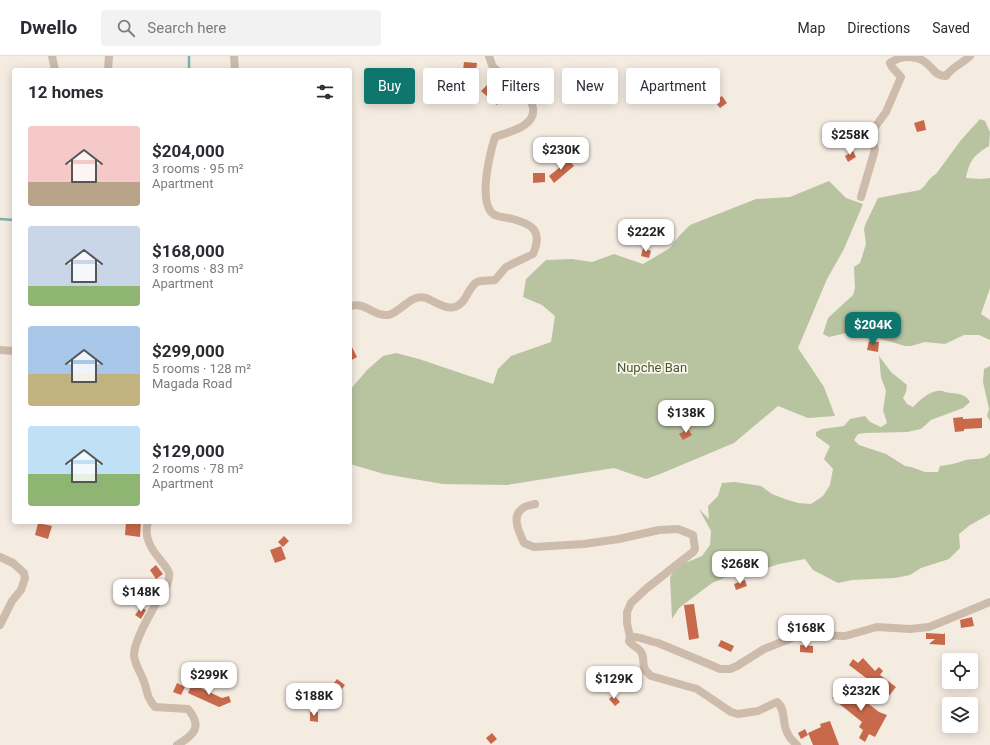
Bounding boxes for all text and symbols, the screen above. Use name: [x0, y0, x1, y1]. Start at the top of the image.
search box: [101, 10, 381, 46]
text: Dwello: [20, 16, 77, 39]
icon: search: [115, 17, 137, 39]
text: Search here: [147, 19, 226, 37]
text: Map: [798, 20, 825, 36]
text: Directions: [847, 20, 910, 36]
text: Saved: [932, 20, 970, 36]
chip: Buy: [364, 68, 415, 104]
chip: Rent: [423, 68, 479, 104]
chip: Filters: [487, 68, 554, 104]
chip: New: [562, 68, 618, 104]
chip: Apartment: [626, 68, 720, 104]
icon: filters: [314, 81, 336, 103]
text: 12 homes: [28, 82, 104, 102]
pin: $258K: [822, 122, 878, 156]
text: $258K: [831, 127, 869, 142]
pin: $230K: [533, 137, 589, 171]
text: $204,000: [152, 141, 224, 161]
icon: home: [60, 142, 108, 190]
text: $230K: [542, 142, 580, 157]
text: 3 rooms · 95 m²: [152, 161, 244, 176]
text: Apartment: [152, 176, 214, 191]
pin: $222K: [618, 219, 674, 253]
text: $222K: [627, 224, 665, 239]
text: $168,000: [152, 241, 224, 261]
icon: home: [60, 242, 108, 290]
text: 3 rooms · 83 m²: [152, 261, 244, 276]
text: Apartment: [152, 276, 214, 291]
pin: $204K: [845, 312, 901, 346]
text: $204K: [854, 317, 892, 332]
text: $299,000: [152, 341, 224, 361]
icon: home: [60, 342, 108, 390]
park label: Nupche Ban: [617, 360, 687, 375]
text: 5 rooms · 128 m²: [152, 361, 251, 376]
text: Magada Road: [152, 376, 232, 391]
pin: $138K: [658, 400, 714, 434]
text: $138K: [667, 405, 705, 420]
text: $129,000: [152, 441, 224, 461]
icon: home: [60, 442, 108, 490]
text: 2 rooms · 78 m²: [152, 461, 244, 476]
text: Apartment: [152, 476, 214, 491]
pin: $268K: [712, 551, 768, 585]
text: $268K: [721, 556, 759, 571]
pin: $148K: [113, 579, 169, 613]
text: $148K: [122, 584, 160, 599]
pin: $168K: [778, 615, 834, 649]
text: $168K: [787, 620, 825, 635]
map controls: [942, 653, 978, 733]
button: locate: [942, 653, 978, 689]
pin: $299K: [181, 662, 237, 696]
pin: $129K: [586, 666, 642, 700]
text: $299K: [190, 667, 228, 682]
text: $129K: [595, 671, 633, 686]
pin: $232K: [833, 678, 889, 712]
pin: $188K: [286, 683, 342, 717]
text: $232K: [842, 683, 880, 698]
text: $188K: [295, 688, 333, 703]
button: layers: [942, 697, 978, 733]

